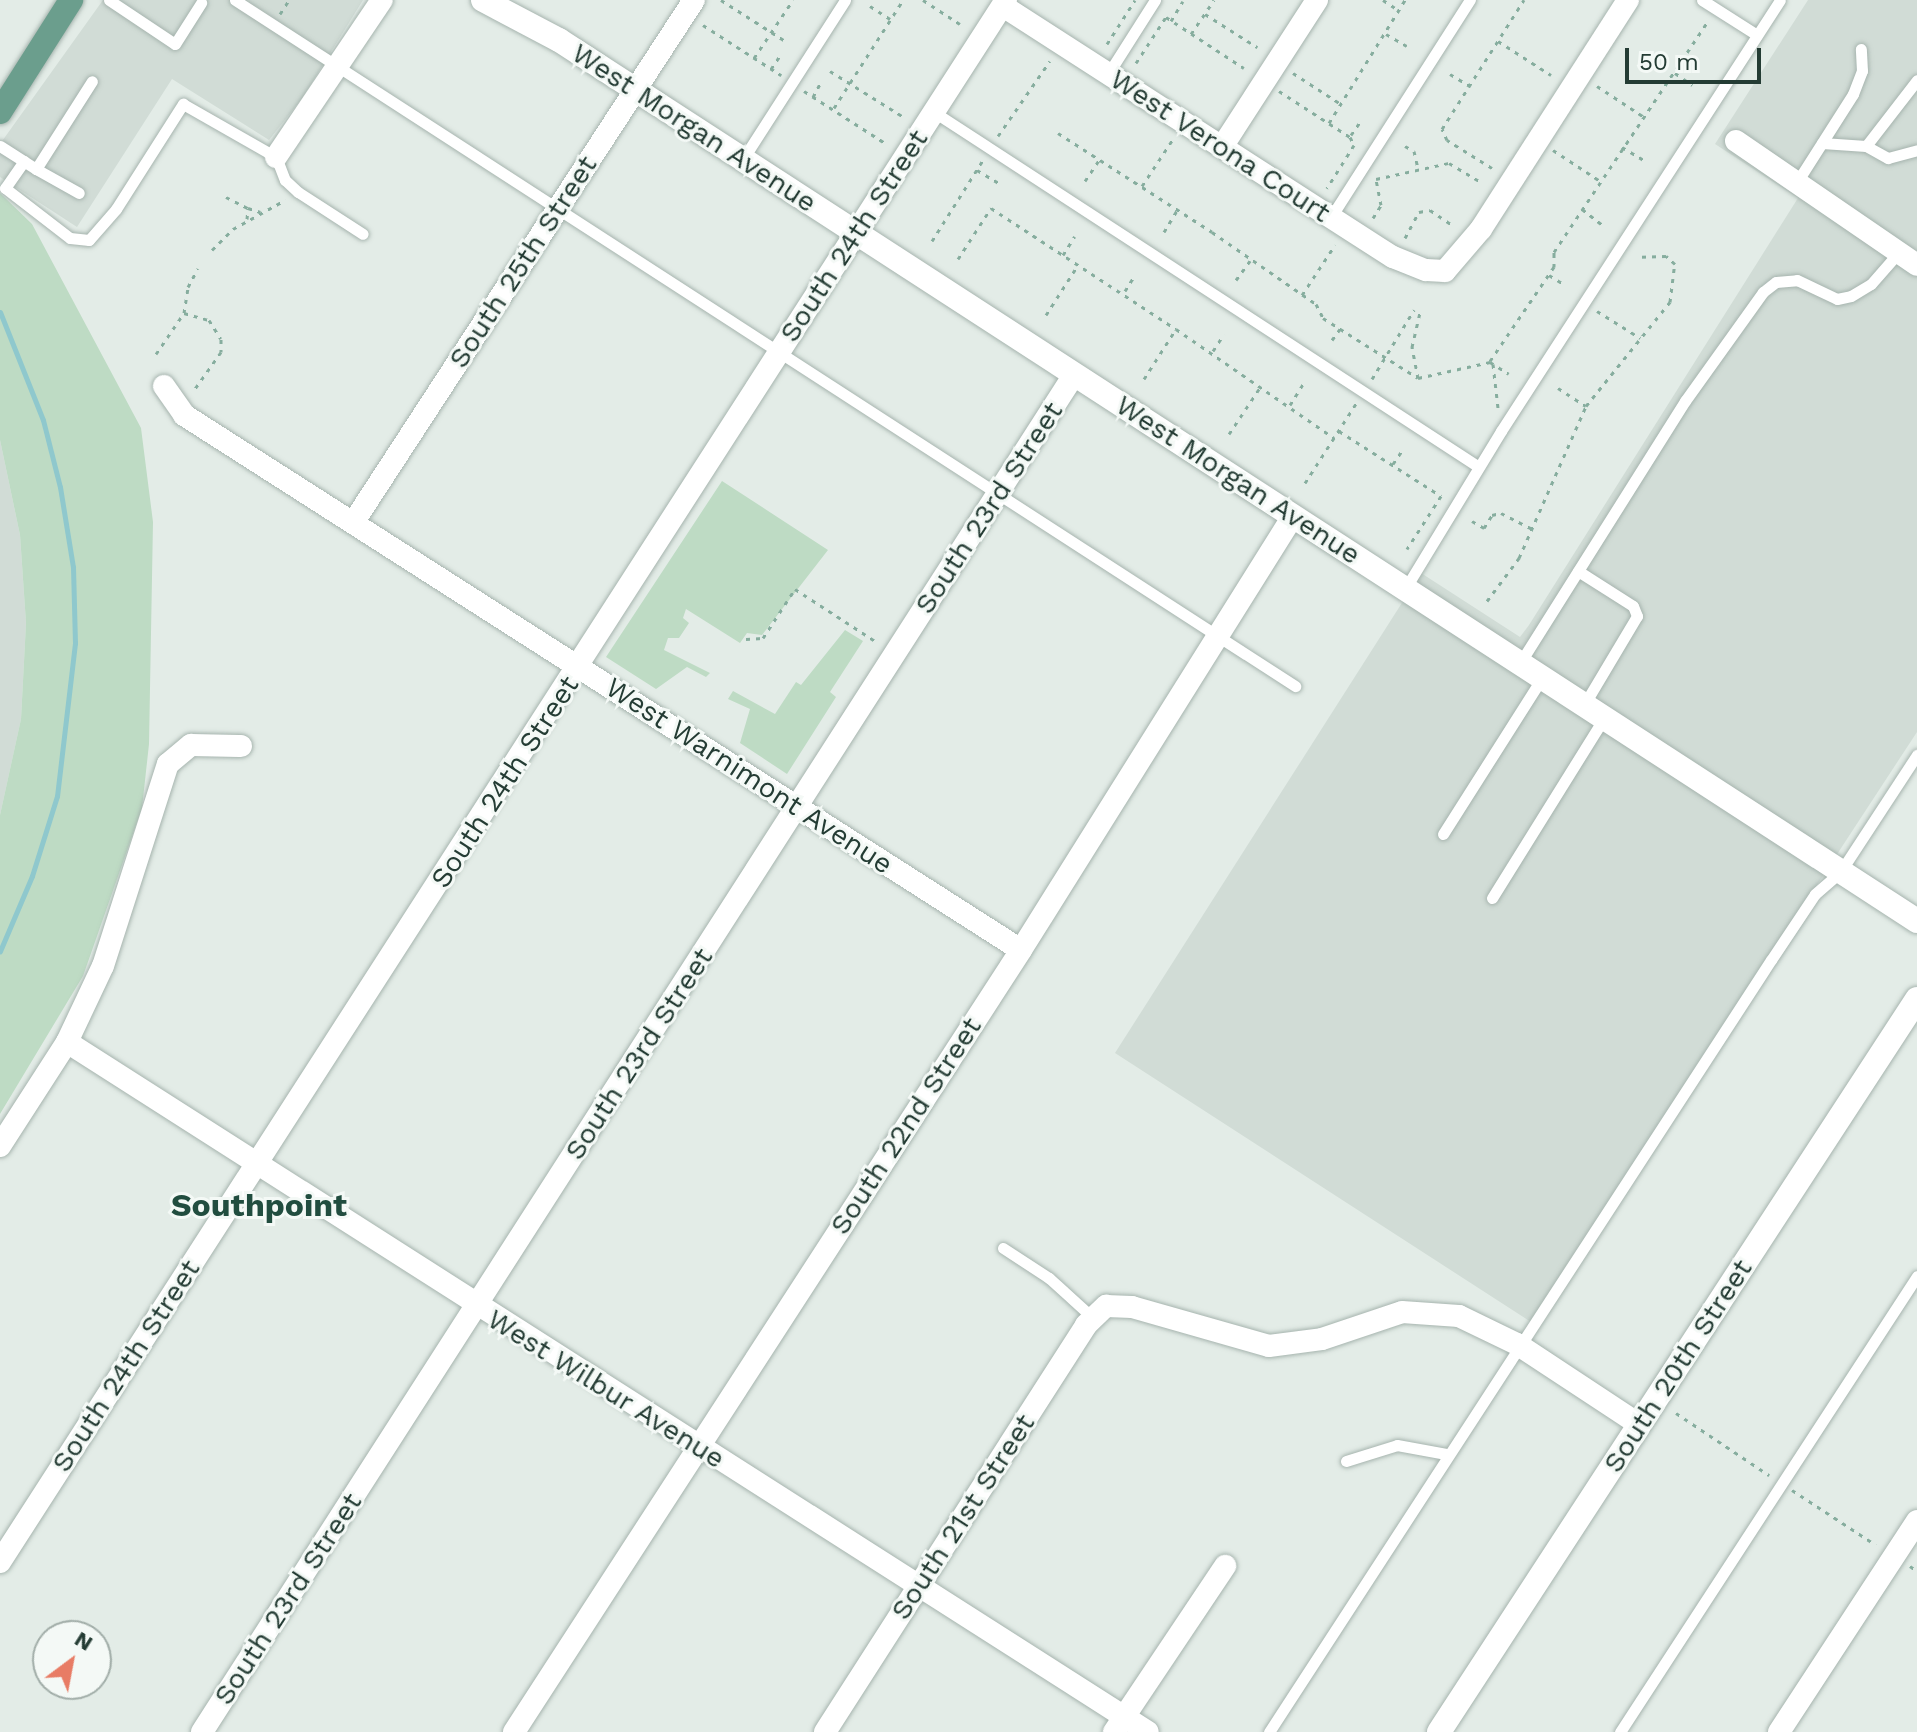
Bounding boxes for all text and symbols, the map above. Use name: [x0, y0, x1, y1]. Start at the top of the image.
scale bar: [1629, 32, 1765, 82]
street label: West Morgan Avenue: [565, 36, 823, 220]
text: 50 m: [1639, 48, 1699, 76]
street label: West Verona Court: [1103, 62, 1337, 230]
street label: South 24th Street: [773, 124, 935, 348]
street label: South 25th Street: [442, 150, 604, 374]
street label: West Morgan Avenue: [1109, 388, 1367, 572]
street label: South 23rd Street: [908, 396, 1070, 620]
street label: South 24th Street: [424, 670, 586, 894]
street label: West Warnimont Avenue: [599, 670, 899, 882]
street label: South 23rd Street: [558, 942, 720, 1166]
street label: South 22nd Street: [823, 1011, 989, 1241]
district label: Southpoint: [171, 1186, 347, 1224]
street label: South 20th Street: [1597, 1253, 1759, 1479]
street label: South 24th Street: [45, 1254, 207, 1478]
street label: West Wilbur Avenue: [480, 1302, 732, 1476]
street label: South 21st Street: [884, 1408, 1042, 1626]
street label: South 23rd Street: [207, 1487, 369, 1711]
north arrow: [32, 1620, 112, 1700]
text: N: [70, 1626, 97, 1656]

